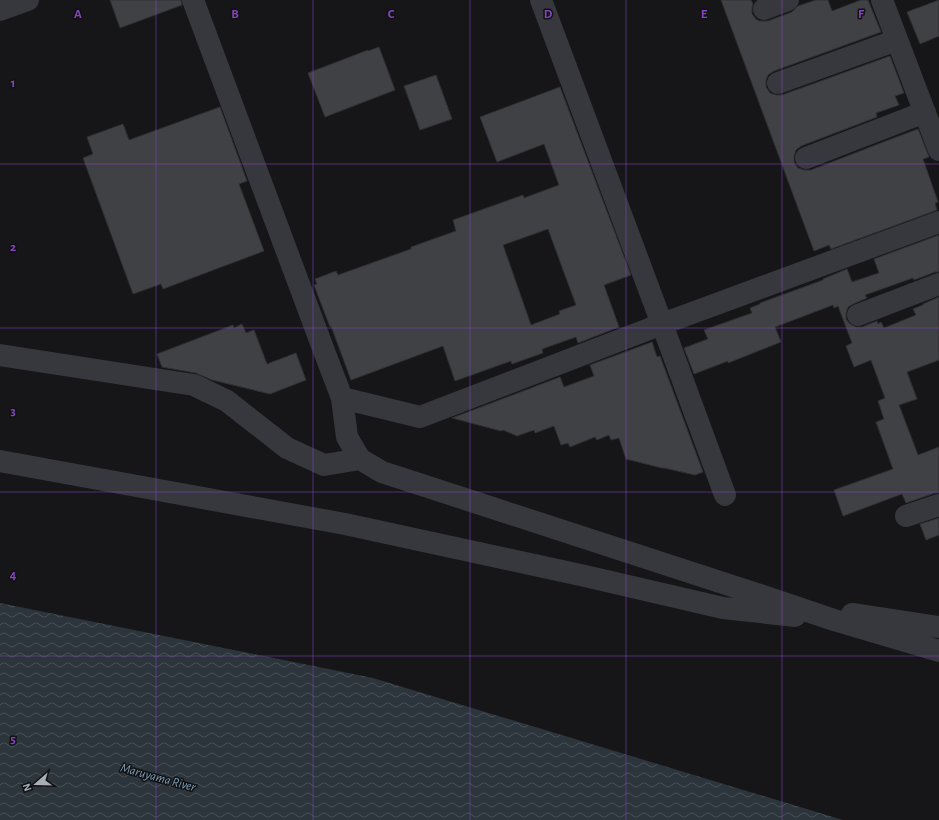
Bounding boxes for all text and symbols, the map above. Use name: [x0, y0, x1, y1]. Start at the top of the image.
text: A: [74, 8, 82, 21]
text: B: [231, 8, 239, 21]
text: C: [388, 8, 395, 21]
text: D: [544, 8, 553, 21]
text: E: [701, 8, 708, 21]
text: F: [858, 8, 865, 21]
text: 1: [11, 77, 15, 90]
text: 2: [10, 241, 16, 254]
text: 3: [10, 405, 16, 418]
text: 4: [10, 569, 17, 582]
text: 5: [10, 733, 16, 746]
water label: Maruyama River: [119, 762, 198, 794]
north arrow: [16, 764, 56, 804]
text: N: [21, 782, 34, 793]

